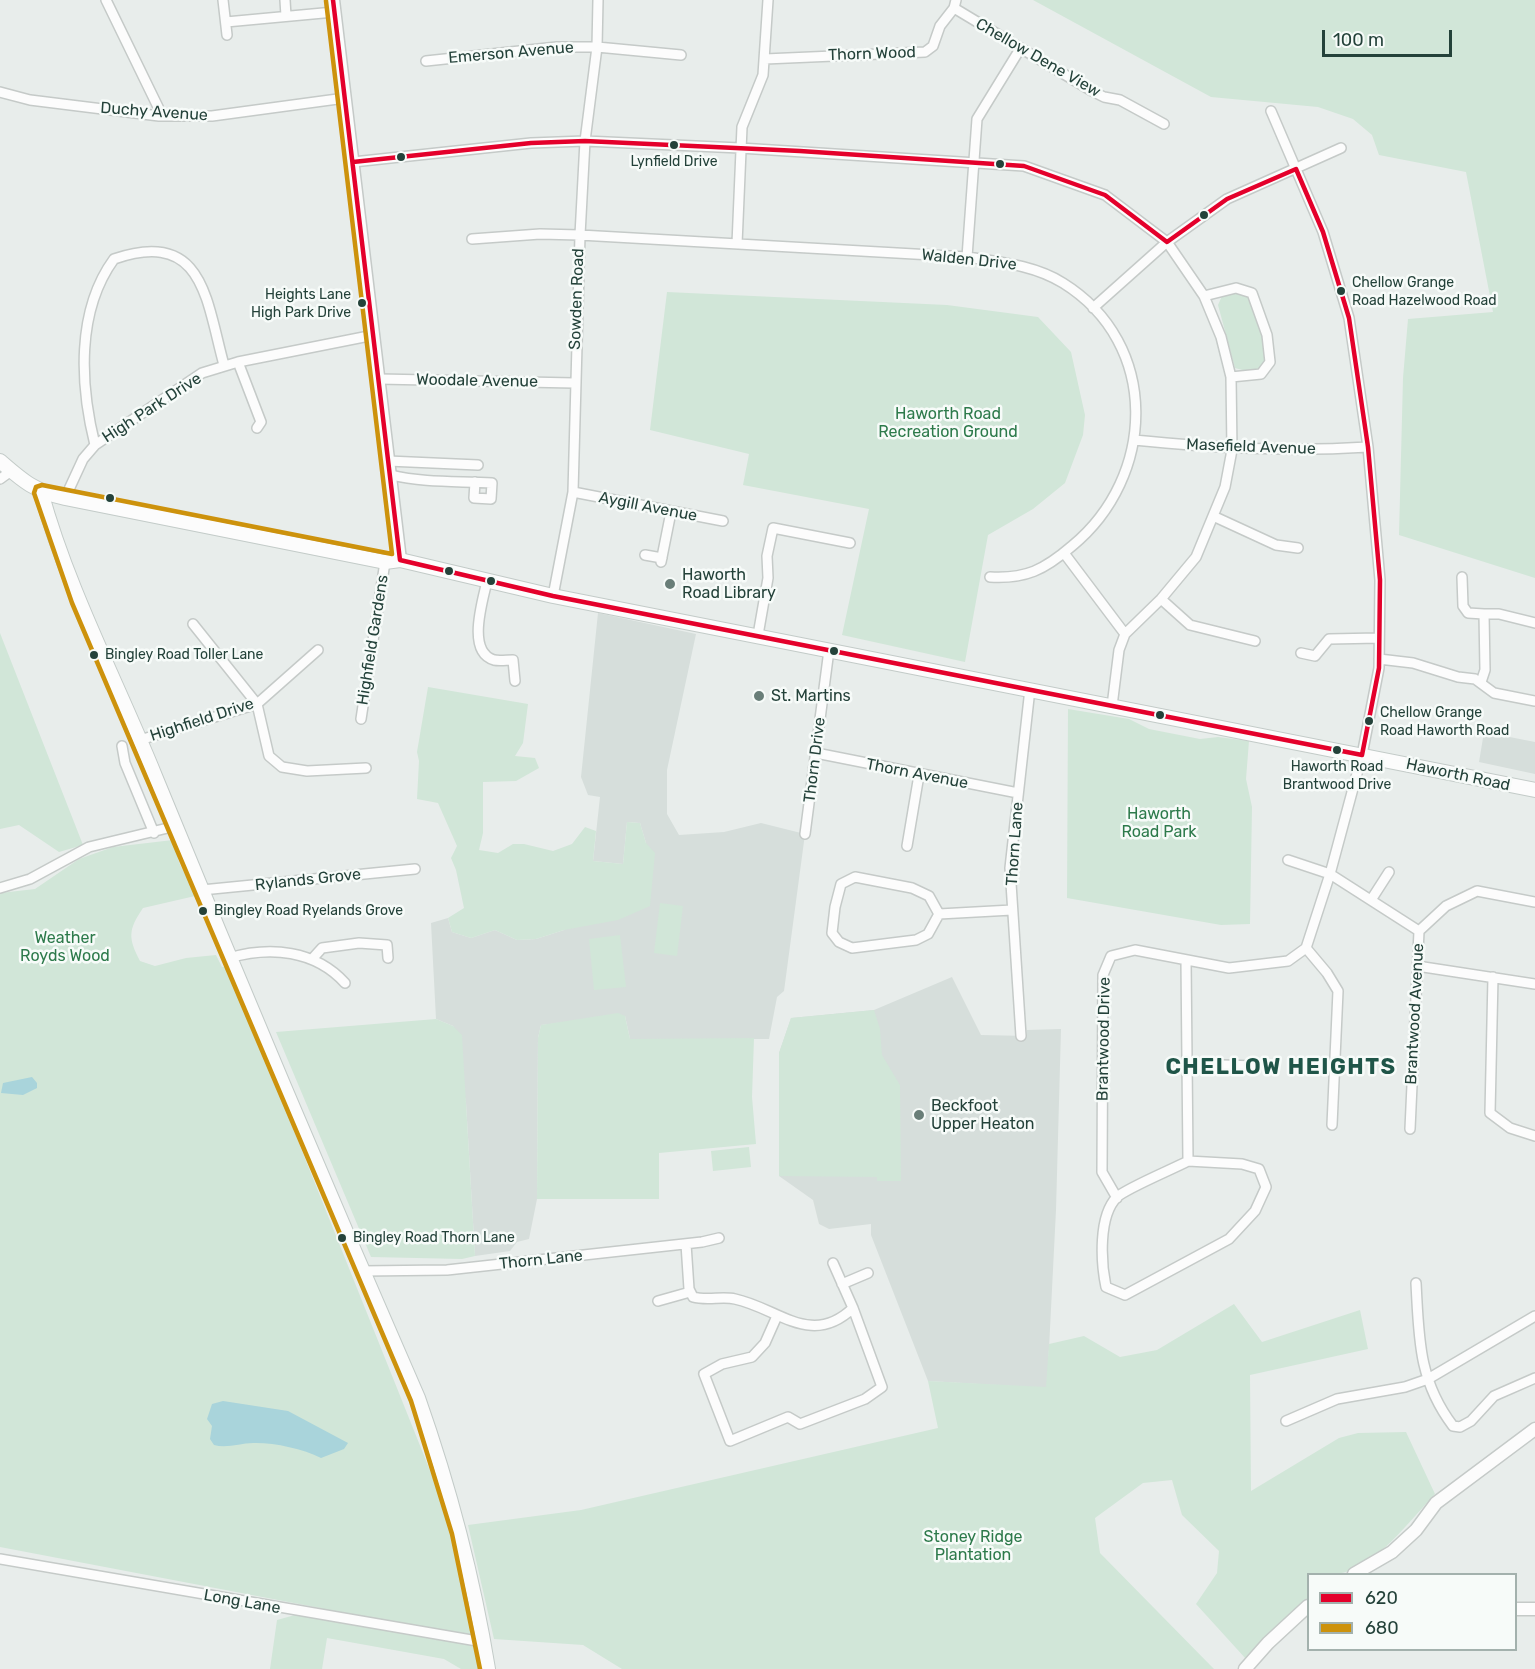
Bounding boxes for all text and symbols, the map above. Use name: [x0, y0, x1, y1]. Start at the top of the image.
street label: Chellow Dene View: [972, 14, 1104, 102]
scale bar: [1325, 18, 1456, 56]
text: 100 m: [1333, 29, 1384, 51]
street label: Emerson Avenue: [447, 38, 575, 68]
street label: Thorn Wood: [828, 43, 916, 65]
street label: Duchy Avenue: [100, 99, 208, 125]
marker: Lynfield Drive: [668, 139, 680, 151]
unlabelled marker: [395, 151, 407, 163]
place label: Lynfield Drive: [630, 154, 718, 170]
unlabelled marker: [994, 158, 1006, 170]
unlabelled marker: [1198, 209, 1210, 221]
street label: Walden Drive: [920, 245, 1018, 275]
street label: Sowden Road: [566, 248, 588, 350]
place label: Chellow Grange Road Hazelwood Road: [1352, 275, 1497, 308]
marker: Chellow Grange Road Hazelwood Road: [1335, 285, 1347, 297]
place label: Heights Lane High Park Drive: [251, 287, 351, 320]
marker: Heights Lane High Park Drive: [356, 297, 368, 309]
street label: High Park Drive: [99, 369, 205, 447]
street label: Woodale Avenue: [416, 370, 538, 392]
park label: Haworth Road Recreation Ground: [878, 404, 1018, 442]
street label: Masefield Avenue: [1186, 435, 1316, 459]
street label: Aygill Avenue: [597, 488, 699, 526]
unlabelled marker: [104, 492, 116, 504]
unlabelled marker: [443, 565, 455, 577]
place label: Haworth Road Library: [682, 565, 776, 603]
street label: Highfield Gardens: [353, 574, 393, 706]
unlabelled marker: [485, 575, 497, 587]
marker: Haworth Road Library: [663, 577, 677, 591]
unlabelled marker: [828, 645, 840, 657]
place label: Bingley Road Toller Lane: [105, 647, 263, 663]
marker: Bingley Road Toller Lane: [88, 649, 100, 661]
place label: St. Martins: [771, 686, 851, 706]
marker: St. Martins: [752, 689, 766, 703]
street label: Highfield Drive: [148, 694, 256, 746]
place label: Chellow Grange Road Haworth Road: [1380, 705, 1509, 738]
unlabelled marker: [1154, 709, 1166, 721]
marker: Chellow Grange Road Haworth Road: [1363, 715, 1375, 727]
street label: Thorn Drive: [800, 716, 830, 804]
marker: Haworth Road Brantwood Drive: [1331, 744, 1343, 756]
street label: Thorn Avenue: [864, 755, 970, 793]
street label: Haworth Road: [1404, 755, 1512, 795]
place label: Haworth Road Brantwood Drive: [1283, 759, 1391, 792]
street label: Thorn Lane: [1002, 801, 1028, 887]
park label: Haworth Road Park: [1121, 804, 1197, 842]
street label: Rylands Grove: [254, 865, 362, 895]
place label: Bingley Road Ryelands Grove: [214, 903, 403, 919]
marker: Bingley Road Ryelands Grove: [197, 905, 209, 917]
park label: Weather Royds Wood: [20, 928, 110, 966]
street label: Brantwood Avenue: [1402, 943, 1428, 1085]
street label: Brantwood Drive: [1093, 977, 1115, 1101]
district label: CHELLOW HEIGHTS: [1165, 1055, 1397, 1081]
place label: Beckfoot Upper Heaton: [931, 1096, 1035, 1134]
marker: Beckfoot Upper Heaton: [912, 1108, 926, 1122]
place label: Bingley Road Thorn Lane: [353, 1230, 515, 1246]
marker: Bingley Road Thorn Lane: [336, 1232, 348, 1244]
street label: Thorn Lane: [498, 1246, 584, 1274]
park label: Stoney Ridge Plantation: [924, 1527, 1022, 1565]
legend: [1307, 1573, 1517, 1651]
street label: Long Lane: [202, 1586, 282, 1618]
text: 620: [1365, 1587, 1398, 1609]
text: 680: [1365, 1617, 1399, 1639]

